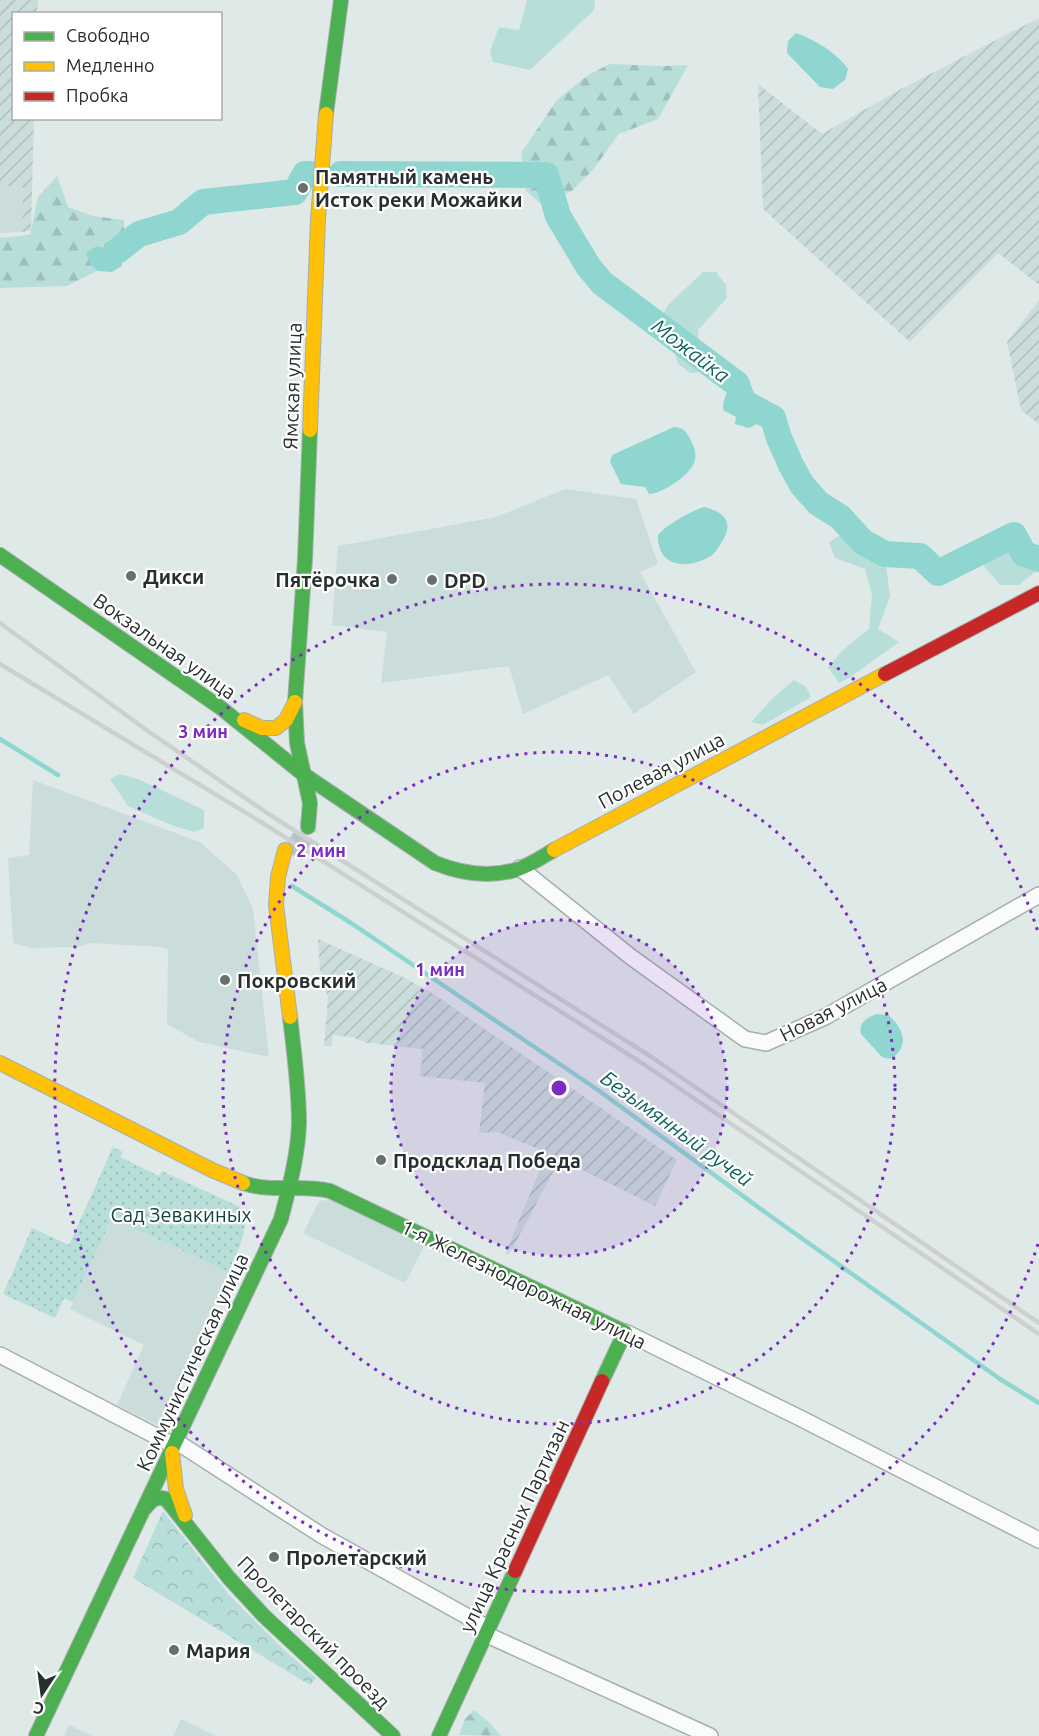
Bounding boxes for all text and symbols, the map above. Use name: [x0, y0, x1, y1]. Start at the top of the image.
legend: [12, 12, 222, 120]
text: Свободно: [66, 25, 150, 45]
text: Медленно: [66, 55, 155, 75]
text: Пробка: [66, 85, 129, 105]
place label: Памятный камень Исток реки Можайки: [315, 165, 522, 211]
marker: Памятный камень Исток реки Можайки: [296, 181, 310, 195]
water label: Можайка: [648, 313, 734, 387]
street label: Ямская улица: [278, 322, 306, 450]
place label: Дикси: [143, 565, 204, 588]
place label: Пятёрочка: [275, 568, 380, 591]
marker: Дикси: [124, 569, 138, 583]
place label: DPD: [444, 569, 486, 592]
marker: Пятёрочка: [385, 572, 399, 586]
marker: DPD: [425, 573, 439, 587]
street label: Вокзальная улица: [89, 588, 241, 704]
text: 3 мин: [178, 721, 228, 741]
street label: Полевая улица: [594, 727, 728, 813]
text: 2 мин: [296, 840, 346, 860]
text: 1 мин: [415, 959, 465, 979]
place label: Покровский: [237, 969, 356, 992]
street label: Новая улица: [776, 972, 890, 1046]
marker: Покровский: [218, 973, 232, 987]
water label: Безымянный ручей: [597, 1065, 757, 1191]
centre of rings: [549, 1078, 569, 1098]
place label: Продсклад Победа: [393, 1149, 581, 1172]
marker: Продсклад Победа: [374, 1153, 388, 1167]
park label: Сад Зевакиных: [110, 1203, 252, 1226]
street label: 1-я Железнодорожная улица: [398, 1215, 650, 1353]
street label: Коммунистическая улица: [131, 1249, 253, 1475]
street label: улица Красных Партизан: [455, 1416, 573, 1636]
place label: Пролетарский: [286, 1546, 427, 1569]
marker: Пролетарский: [267, 1550, 281, 1564]
street label: Пролетарский проезд: [233, 1551, 395, 1713]
place label: Мария: [186, 1639, 250, 1662]
marker: Мария: [167, 1643, 181, 1657]
north arrow: [12, 1664, 72, 1724]
text: С: [32, 1699, 46, 1719]

